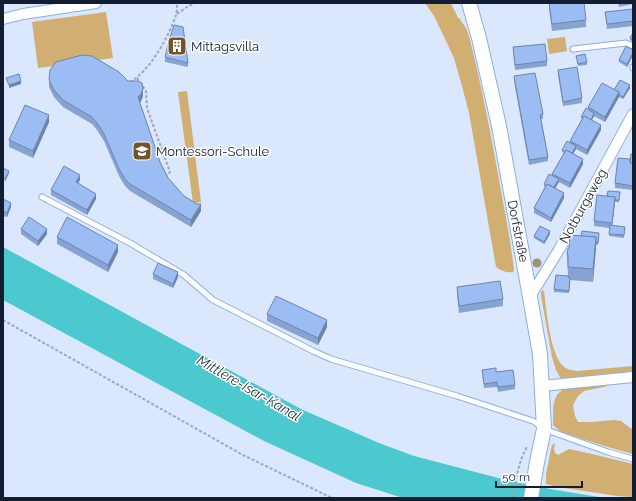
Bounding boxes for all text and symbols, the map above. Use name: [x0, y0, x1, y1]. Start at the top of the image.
building icon: Mittagsvilla: [166, 35, 188, 57]
place label: Mittagsvilla: [191, 39, 259, 54]
school or university icon: Montessori-Schule: [131, 140, 153, 162]
place label: Montessori-Schule: [156, 144, 269, 159]
street label: Notburgaweg: [556, 166, 610, 246]
street label: Dorfstraße: [505, 199, 531, 264]
water label: Mittlere-Isar-Kanal: [194, 352, 304, 424]
scale bar: [496, 463, 582, 489]
text: 50 m: [502, 470, 530, 484]

